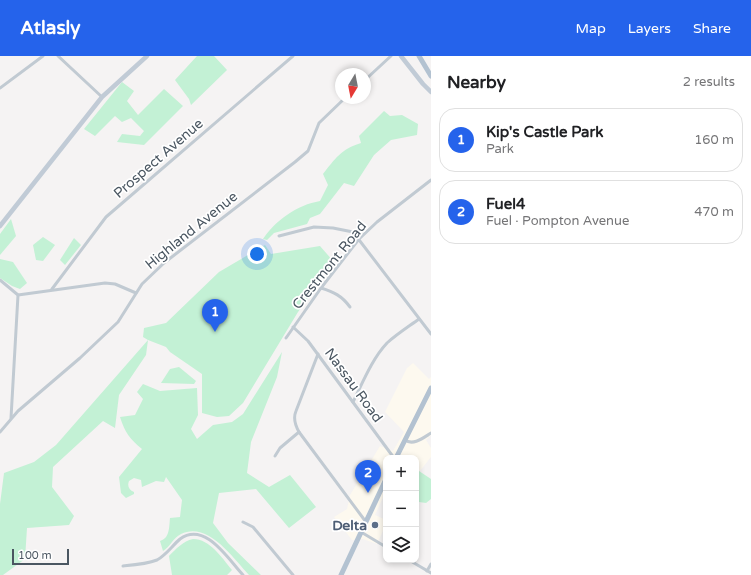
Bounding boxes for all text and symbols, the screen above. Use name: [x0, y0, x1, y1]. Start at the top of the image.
text: Atlasly: [20, 17, 80, 39]
text: Map: [576, 20, 606, 37]
text: Layers: [628, 20, 671, 37]
text: Share: [693, 20, 731, 37]
north arrow: [335, 68, 371, 104]
text: Nearby: [447, 72, 506, 93]
text: 2 results: [683, 74, 735, 90]
street label: Prospect Avenue: [110, 115, 207, 202]
text: Kip's Castle Park: [486, 123, 603, 141]
text: 1: [457, 132, 465, 148]
text: 160 m: [694, 132, 734, 148]
text: Park: [486, 141, 514, 157]
street label: Highland Avenue: [142, 188, 241, 273]
text: Fuel4: [486, 195, 525, 213]
text: 2: [457, 204, 465, 220]
text: 470 m: [694, 204, 734, 220]
text: Fuel · Pompton Avenue: [486, 213, 629, 229]
street label: Crestmont Road: [289, 218, 370, 313]
your location: [247, 244, 267, 264]
pin: 1: [202, 299, 228, 332]
street label: Nassau Road: [321, 345, 386, 426]
map controls: [383, 455, 419, 563]
button: +: [383, 455, 419, 491]
pin: 2: [355, 460, 381, 493]
button: −: [383, 491, 419, 527]
place label: Delta: [332, 517, 367, 534]
marker: Delta: [370, 520, 380, 530]
button: layers: [383, 527, 419, 563]
scale bar: [12, 547, 69, 566]
text: 100 m: [18, 549, 52, 562]

